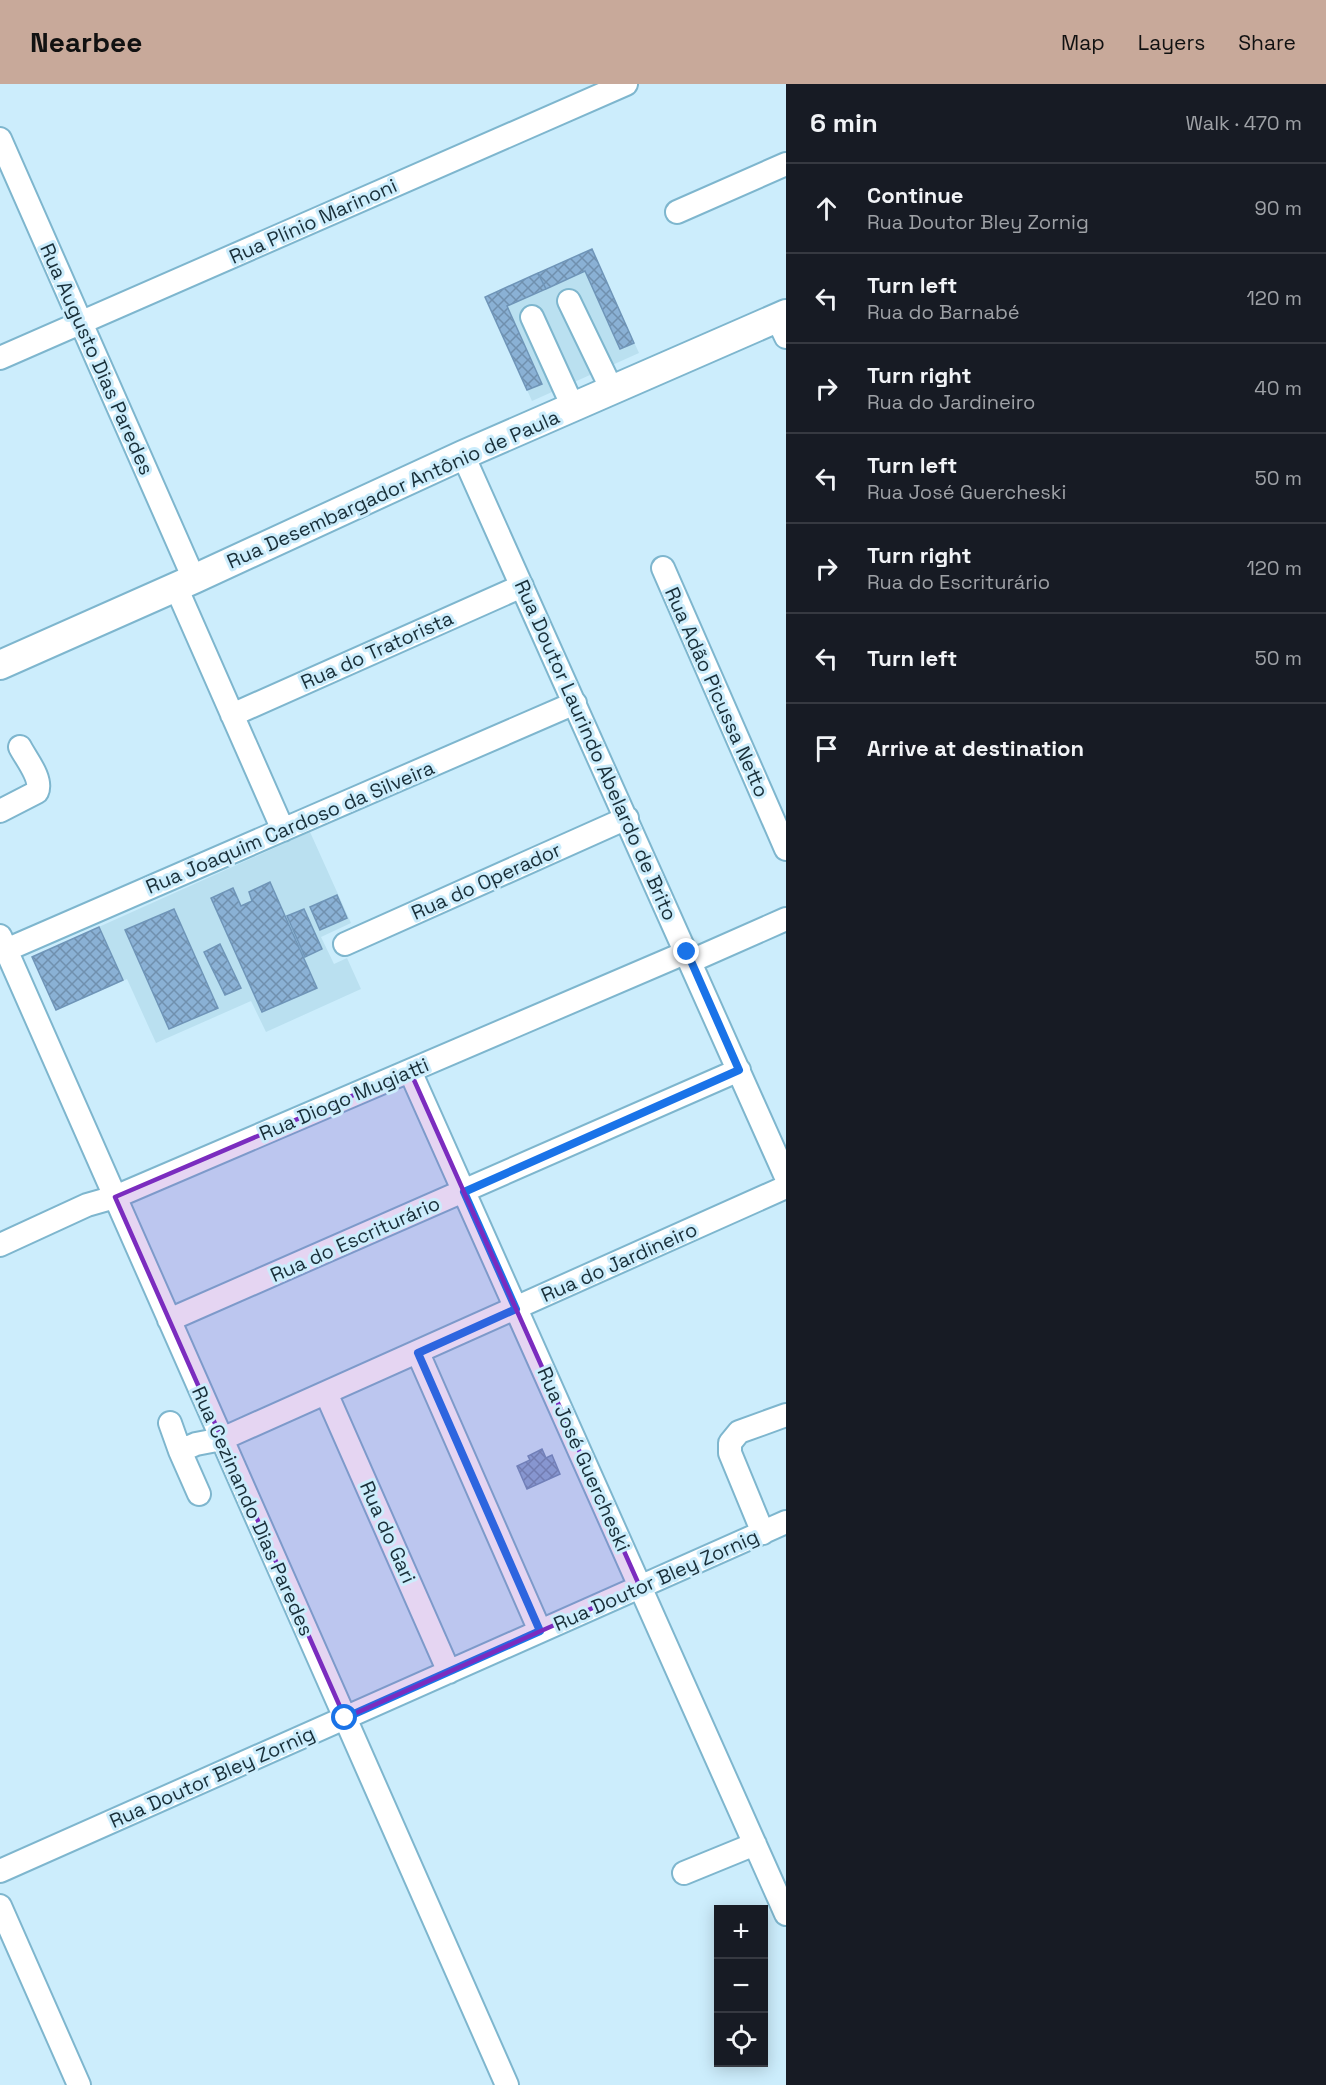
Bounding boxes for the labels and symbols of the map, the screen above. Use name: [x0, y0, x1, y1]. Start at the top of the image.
street label: Rua Plínio Marinoni: [225, 172, 401, 270]
street label: Rua Augusto Dias Paredes: [34, 239, 160, 479]
street label: Rua Desembargador Antônio de Paula: [223, 404, 563, 574]
street label: Rua Doutor Laurindo Abelardo de Brito: [509, 575, 683, 925]
street label: Rua Adão Picussa Netto: [659, 583, 775, 801]
street label: Rua do Tratorista: [297, 605, 457, 695]
street label: Rua Joaquim Cardoso da Silveira: [142, 754, 438, 900]
street label: Rua do Operador: [407, 836, 565, 926]
route end: [673, 938, 699, 964]
street label: Rua Diogo Mugiatti: [255, 1052, 433, 1146]
street label: Rua do Escriturário: [266, 1190, 444, 1288]
street label: Rua do Jardineiro: [537, 1216, 701, 1308]
street label: Rua José Guercheski: [532, 1363, 636, 1555]
street label: Rua Cezinando Dias Paredes: [186, 1382, 320, 1640]
street label: Rua do Gari: [354, 1477, 422, 1587]
street label: Rua Doutor Bley Zornig: [549, 1523, 763, 1637]
route start: [331, 1704, 357, 1730]
street label: Rua Doutor Bley Zornig: [105, 1720, 319, 1834]

